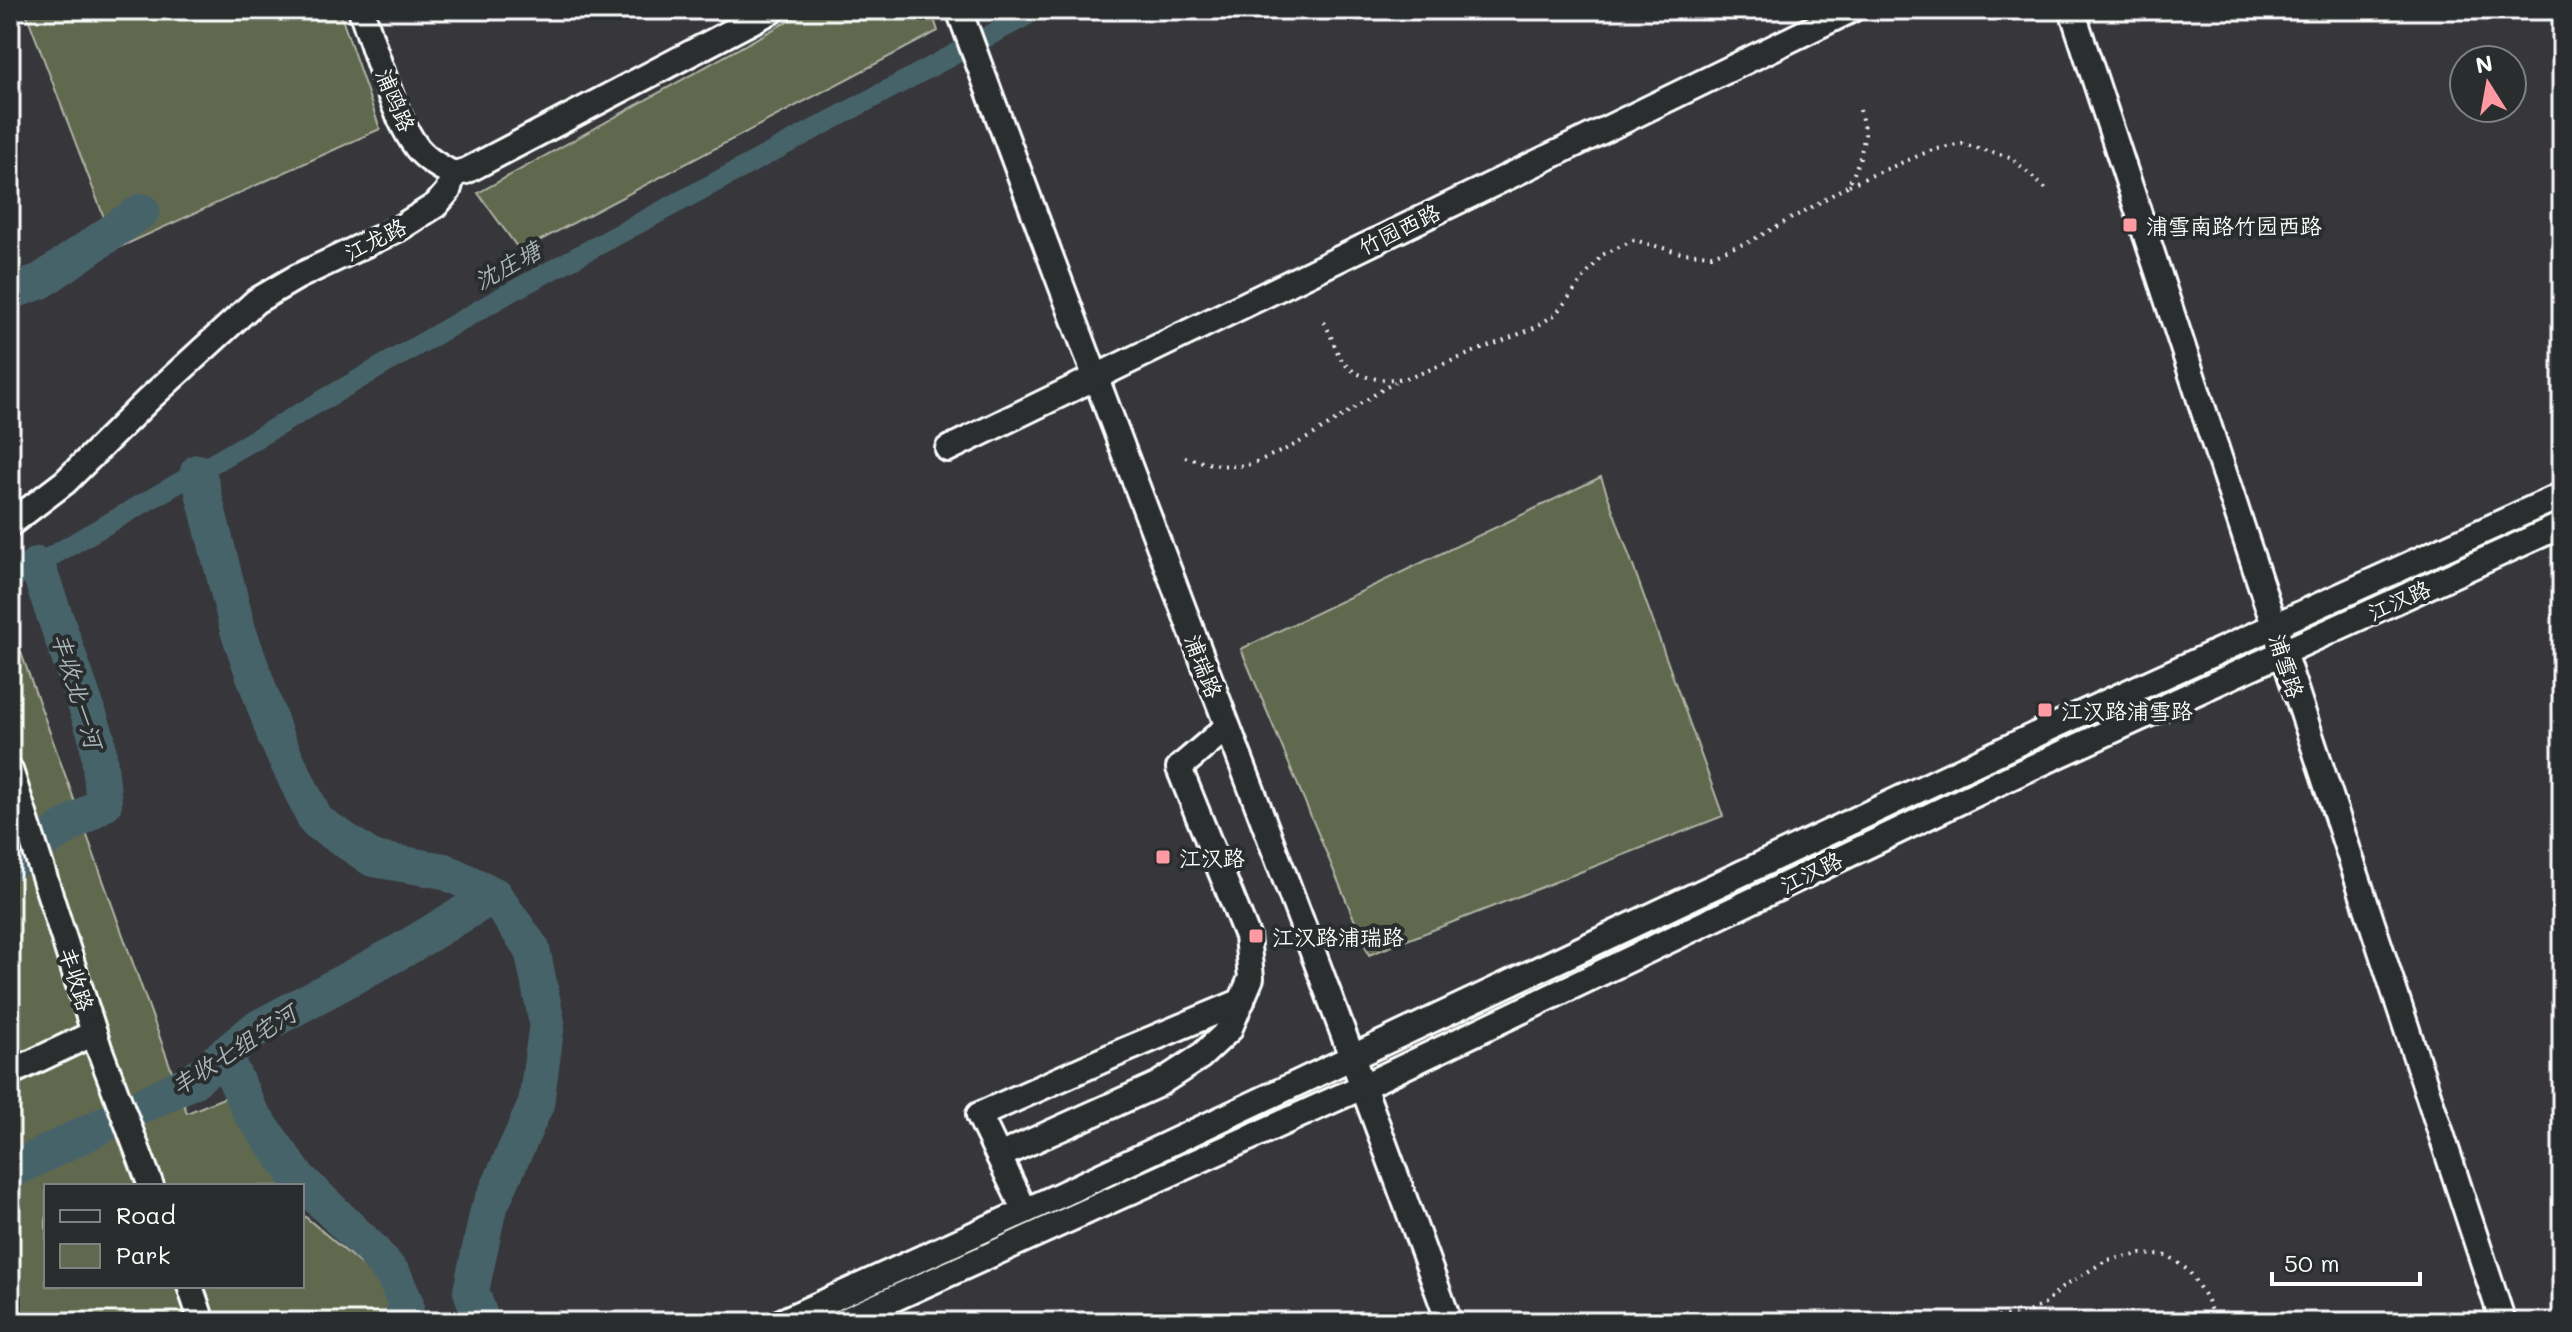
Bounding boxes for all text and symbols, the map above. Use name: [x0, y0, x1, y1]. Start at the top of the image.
north arrow: [2448, 44, 2528, 124]
text: N: [2473, 48, 2495, 80]
street label: 浦鸥路: [370, 64, 422, 136]
street label: 竹园西路: [1353, 197, 1445, 261]
street label: 江龙路: [339, 211, 411, 267]
place label: 浦雪南路竹园西路: [2146, 211, 2322, 240]
marker: 浦雪南路竹园西路: [2121, 216, 2139, 234]
water label: 沈庄塘: [468, 233, 549, 296]
street label: 江汉路: [2363, 573, 2435, 627]
water label: 丰收北一河: [46, 628, 112, 756]
street label: 浦瑞路: [1179, 630, 1229, 702]
street label: 浦雪路: [2263, 630, 2311, 702]
place label: 江汉路浦雪路: [2061, 696, 2193, 725]
marker: 江汉路浦雪路: [2036, 701, 2054, 719]
place label: 江汉路: [1179, 843, 1245, 872]
street label: 江汉路: [1775, 844, 1847, 900]
marker: 江汉路: [1154, 848, 1172, 866]
place label: 江汉路浦瑞路: [1272, 922, 1404, 951]
marker: 江汉路浦瑞路: [1247, 927, 1265, 945]
street label: 丰收路: [53, 943, 101, 1015]
water label: 丰收七组宅河: [164, 995, 305, 1101]
legend: [44, 1184, 304, 1288]
text: Road: [116, 1199, 176, 1230]
scale bar: [2272, 1236, 2420, 1286]
text: Park: [116, 1239, 170, 1270]
text: 50 m: [2284, 1247, 2340, 1278]

